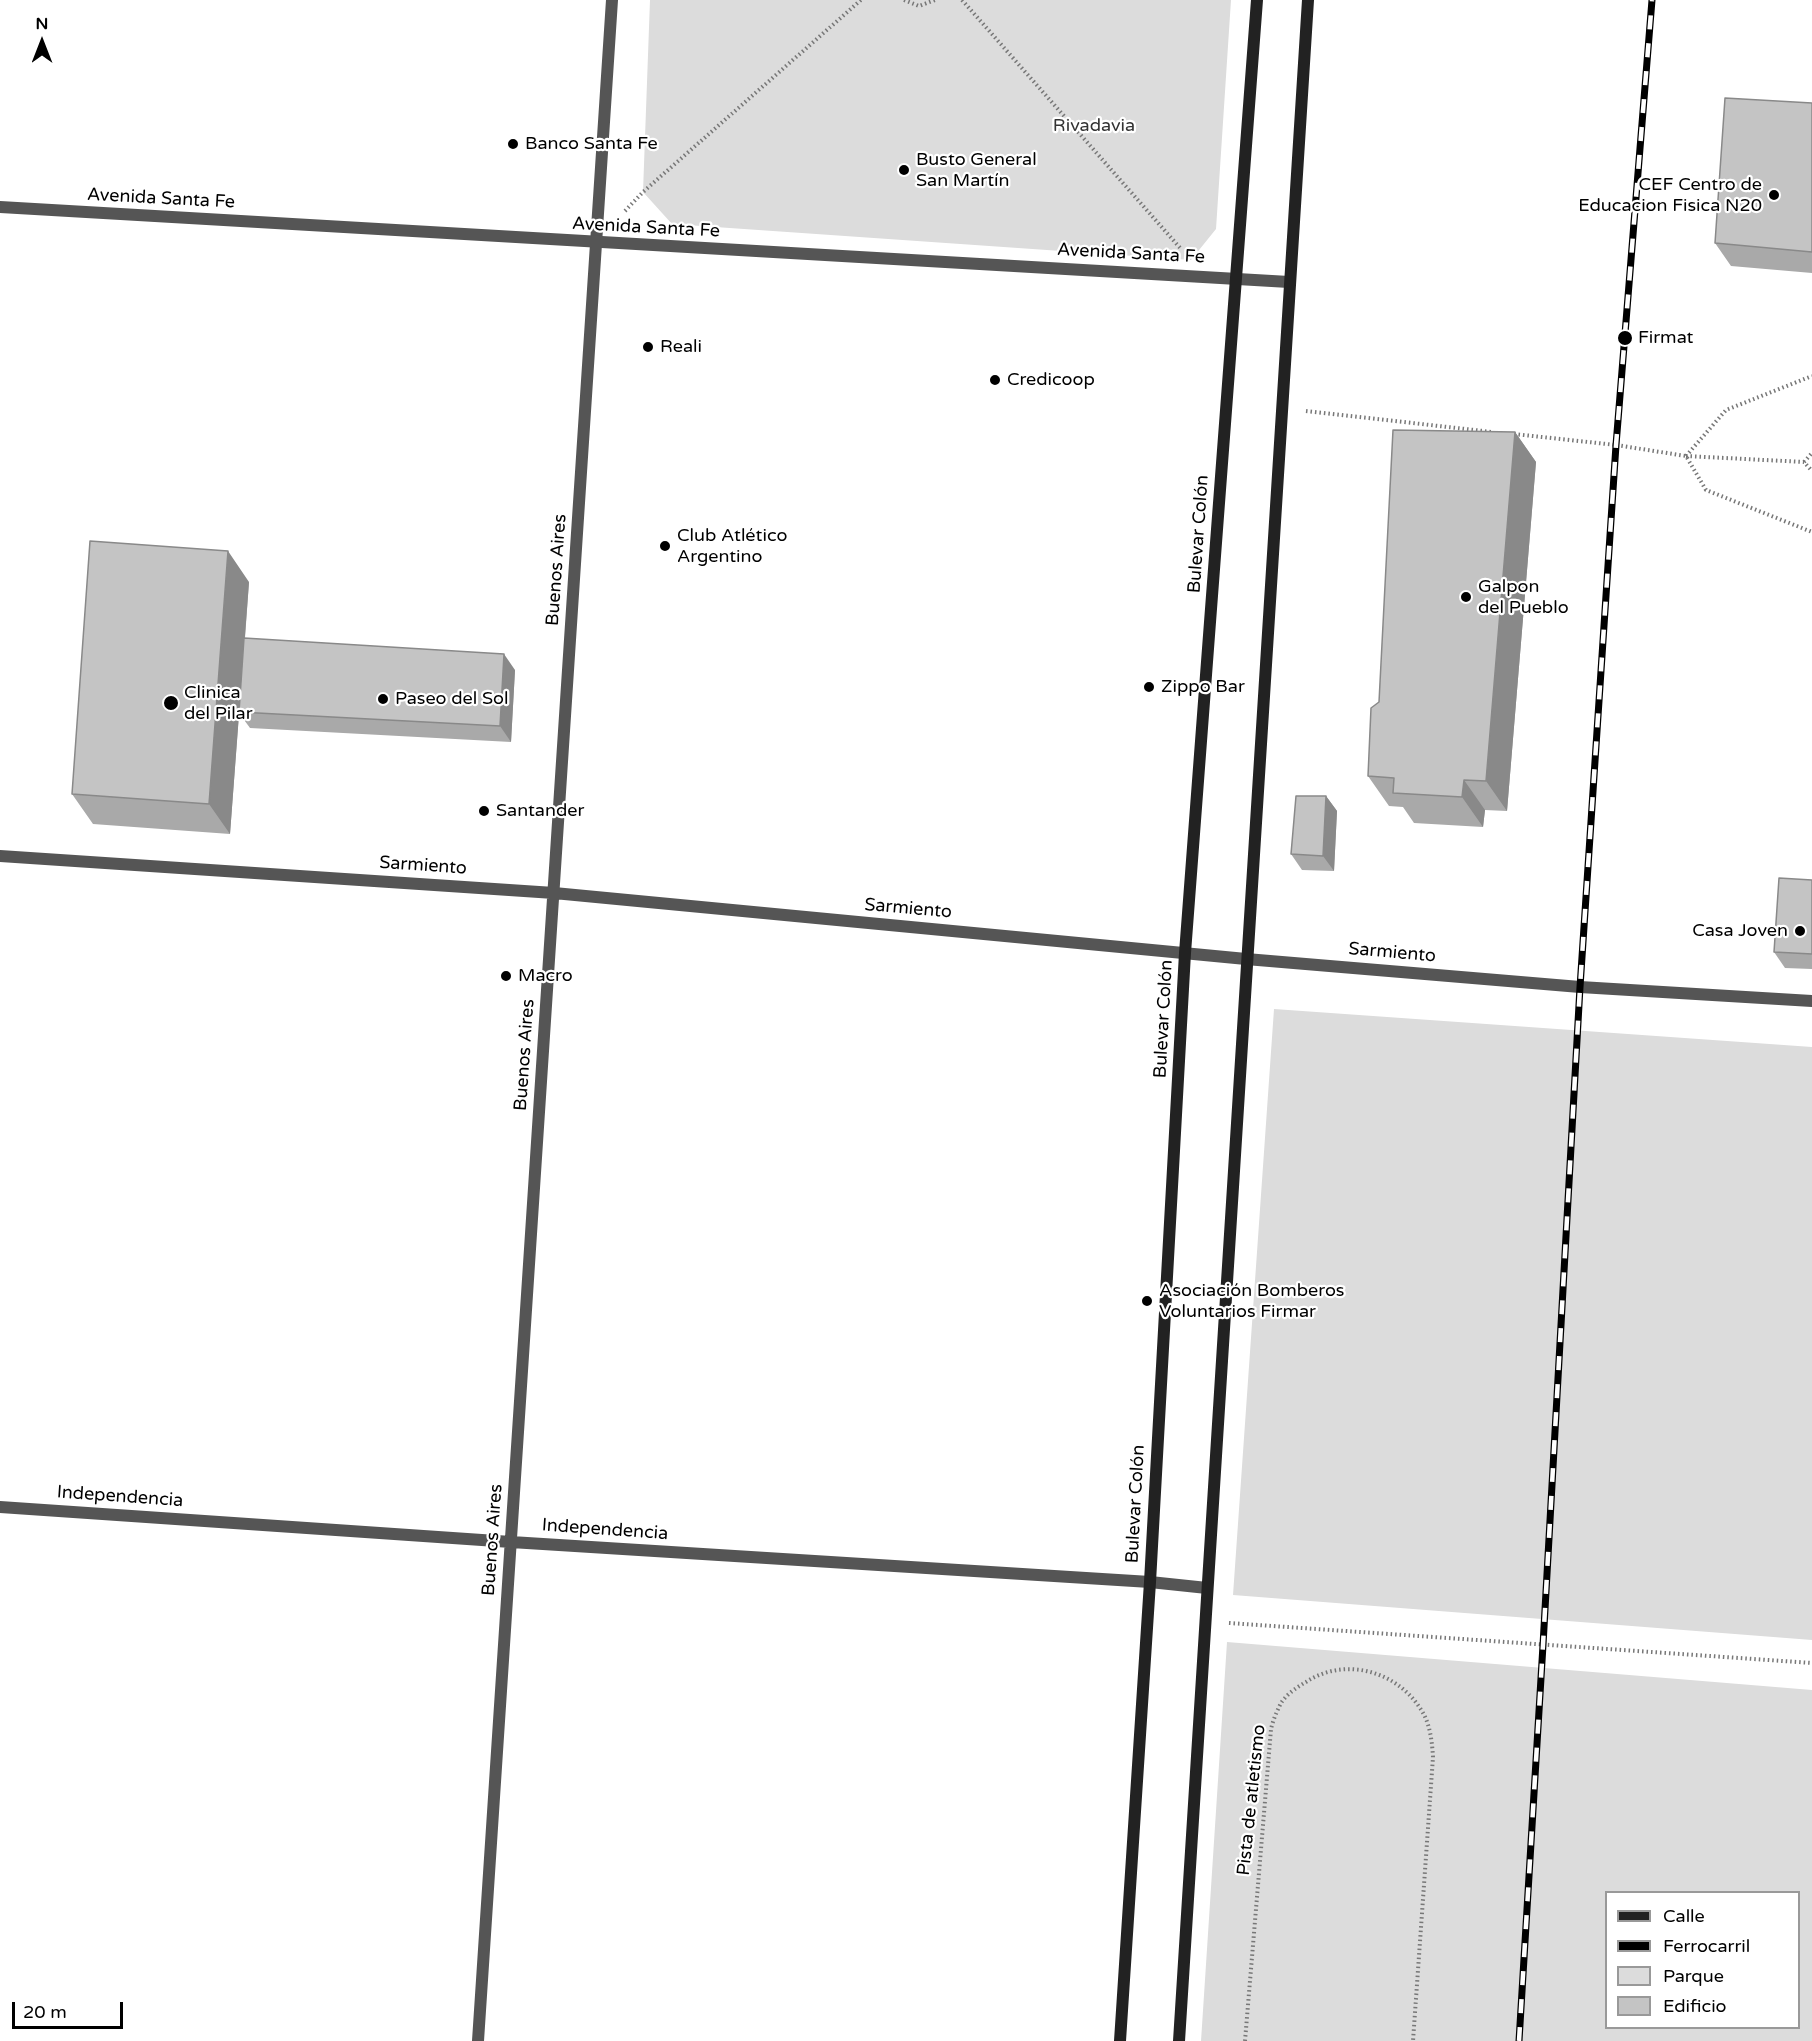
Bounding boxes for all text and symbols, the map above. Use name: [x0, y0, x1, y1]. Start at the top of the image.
north arrow: [12, 12, 72, 72]
text: N: [36, 14, 48, 34]
park label: Rivadavia: [1053, 115, 1135, 137]
place label: Banco Santa Fe: [525, 133, 658, 155]
marker: Banco Santa Fe: [506, 137, 520, 151]
place label: Busto General San Martín: [916, 149, 1037, 192]
marker: Busto General San Martín: [897, 163, 911, 177]
place label: CEF Centro de Educacion Fisica N20: [1578, 174, 1762, 216]
street label: Avenida Santa Fe: [87, 184, 235, 214]
marker: CEF Centro de Educacion Fisica N20: [1767, 188, 1781, 202]
street label: Avenida Santa Fe: [572, 213, 720, 243]
street label: Avenida Santa Fe: [1057, 239, 1205, 269]
place label: Firmat: [1638, 327, 1693, 349]
marker: Firmat: [1616, 329, 1634, 347]
place label: Reali: [660, 336, 702, 358]
marker: Reali: [641, 340, 655, 354]
place label: Credicoop: [1007, 369, 1095, 391]
marker: Credicoop: [988, 373, 1002, 387]
street label: Bulevar Colón: [1184, 474, 1214, 594]
street label: Buenos Aires: [542, 513, 572, 627]
place label: Club Atlético Argentino: [677, 525, 787, 568]
marker: Club Atlético Argentino: [658, 539, 672, 553]
place label: Galpon del Pueblo: [1478, 576, 1569, 618]
marker: Galpon del Pueblo: [1459, 590, 1473, 604]
place label: Zippo Bar: [1161, 676, 1245, 698]
marker: Zippo Bar: [1142, 680, 1156, 694]
place label: Clinica del Pilar: [184, 682, 253, 724]
place label: Paseo del Sol: [395, 688, 508, 710]
marker: Paseo del Sol: [376, 692, 390, 706]
marker: Clinica del Pilar: [162, 694, 180, 712]
place label: Santander: [496, 800, 584, 822]
marker: Santander: [477, 804, 491, 818]
street label: Sarmiento: [378, 852, 468, 880]
street label: Sarmiento: [863, 894, 953, 924]
place label: Casa Joven: [1692, 920, 1788, 942]
marker: Casa Joven: [1793, 924, 1807, 938]
street label: Sarmiento: [1347, 938, 1437, 968]
street label: Bulevar Colón: [1150, 959, 1178, 1079]
place label: Macro: [518, 965, 573, 987]
marker: Macro: [499, 969, 513, 983]
street label: Buenos Aires: [510, 998, 540, 1112]
place label: Asociación Bomberos Voluntarios Firmar: [1159, 1280, 1344, 1322]
marker: Asociación Bomberos Voluntarios Firmar: [1140, 1294, 1154, 1308]
street label: Bulevar Colón: [1122, 1444, 1150, 1564]
street label: Independencia: [56, 1482, 184, 1512]
street label: Buenos Aires: [478, 1483, 508, 1597]
street label: Independencia: [541, 1515, 669, 1545]
street label: Pista de atletismo: [1233, 1723, 1271, 1877]
legend: [1605, 1891, 1800, 2029]
text: Calle: [1663, 1905, 1705, 1927]
text: Ferrocarril: [1663, 1935, 1750, 1957]
text: Parque: [1663, 1965, 1724, 1987]
scale bar: [15, 1990, 126, 2028]
text: Edificio: [1663, 1995, 1727, 2017]
text: 20 m: [23, 2001, 67, 2023]

